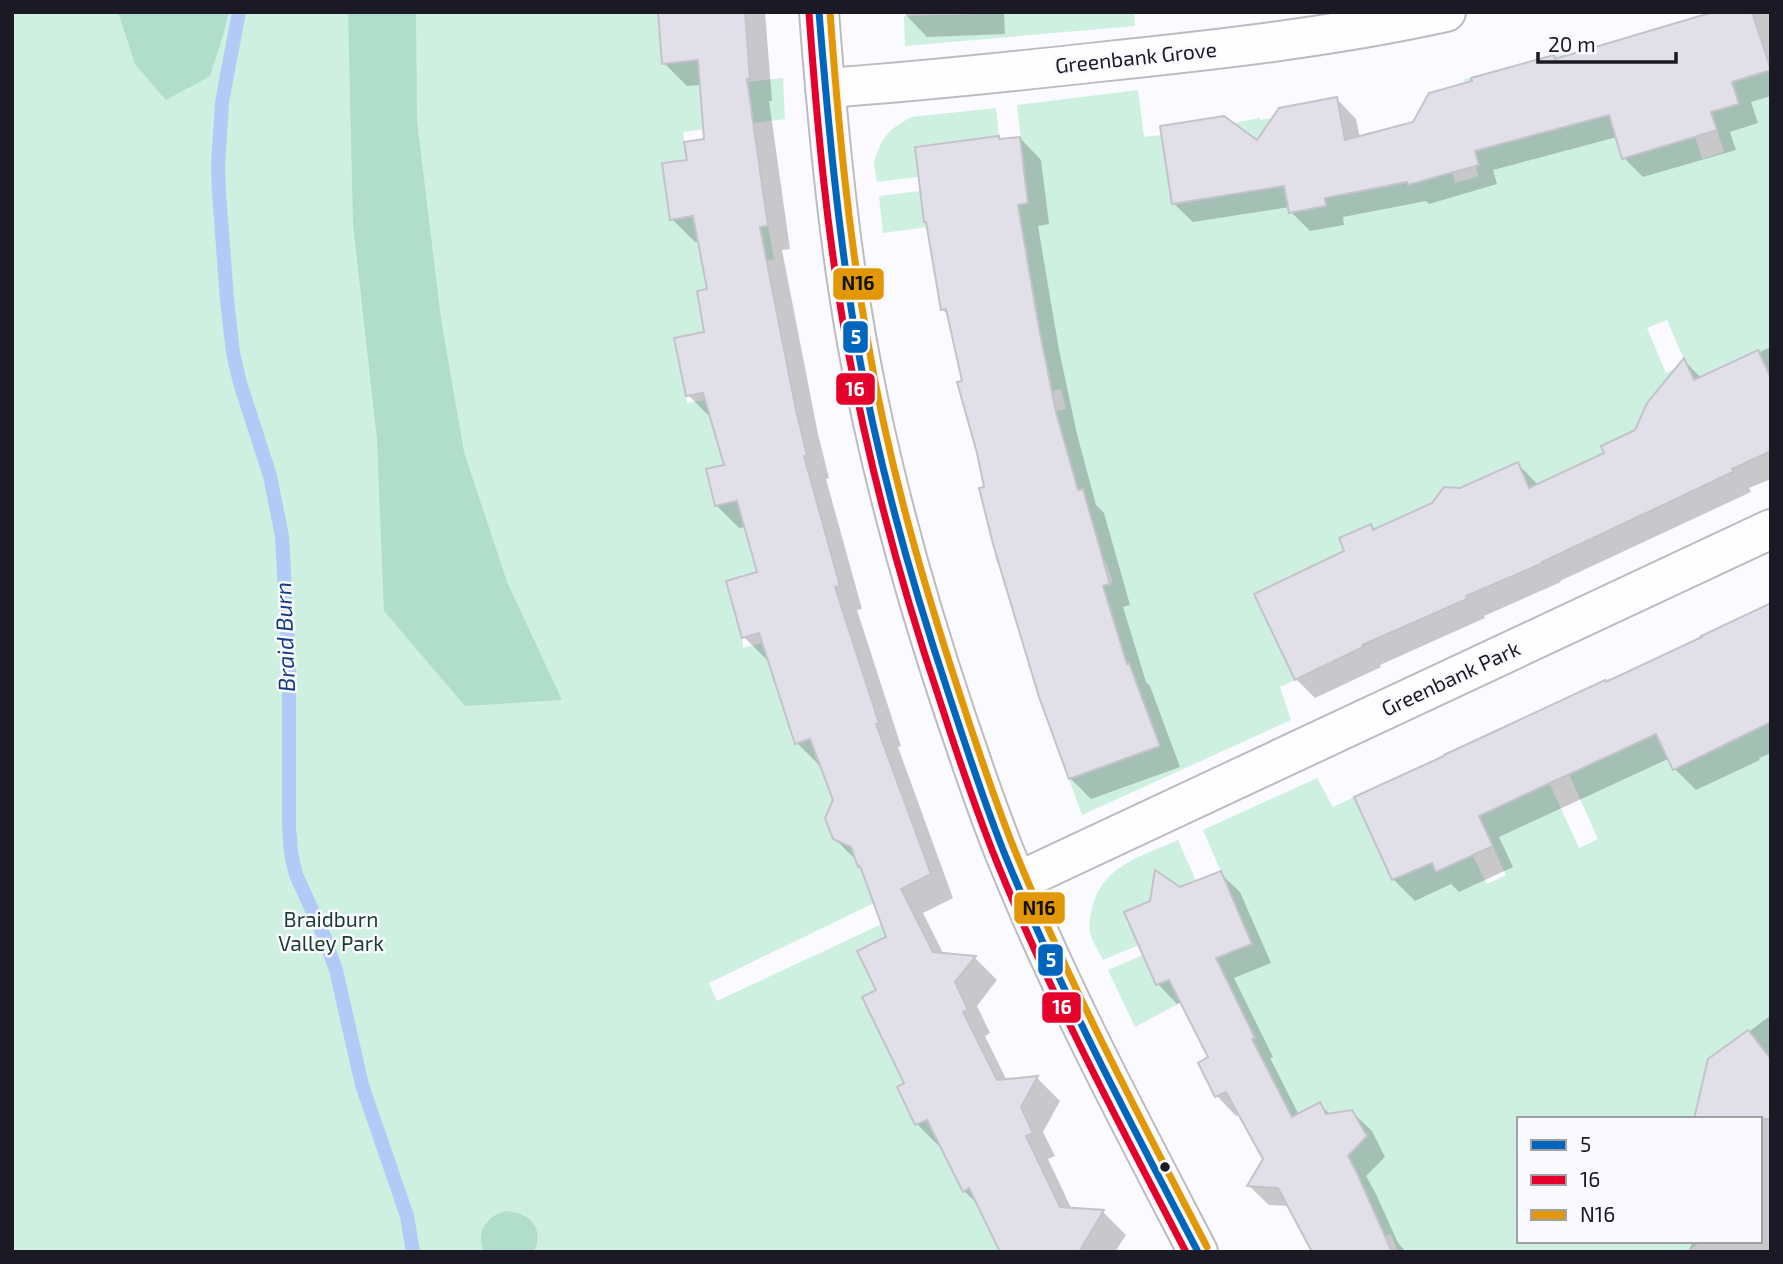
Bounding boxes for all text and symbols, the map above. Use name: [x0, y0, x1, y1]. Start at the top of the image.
scale bar: [1538, 21, 1676, 65]
text: 20 m: [1548, 31, 1596, 56]
street label: Greenbank Grove: [1054, 36, 1218, 77]
line badge: N16: [832, 267, 885, 301]
text: N16: [841, 271, 875, 294]
line badge: 5: [842, 320, 869, 354]
text: 5: [851, 325, 861, 348]
line badge: 16: [835, 372, 876, 406]
text: 16: [845, 377, 865, 400]
water label: Braid Burn: [268, 582, 300, 692]
street label: Greenbank Park: [1377, 635, 1524, 721]
line badge: N16: [1013, 891, 1066, 925]
text: N16: [1022, 896, 1056, 919]
park label: Braidburn Valley Park: [278, 906, 384, 955]
line badge: 5: [1037, 943, 1064, 977]
text: 5: [1046, 948, 1056, 971]
line badge: 16: [1041, 991, 1082, 1024]
text: 16: [1052, 995, 1072, 1018]
legend: [1517, 1117, 1762, 1243]
text: 5: [1580, 1131, 1591, 1156]
unlabelled marker: [1158, 1160, 1172, 1174]
text: 16: [1580, 1166, 1600, 1191]
text: N16: [1580, 1201, 1615, 1226]

